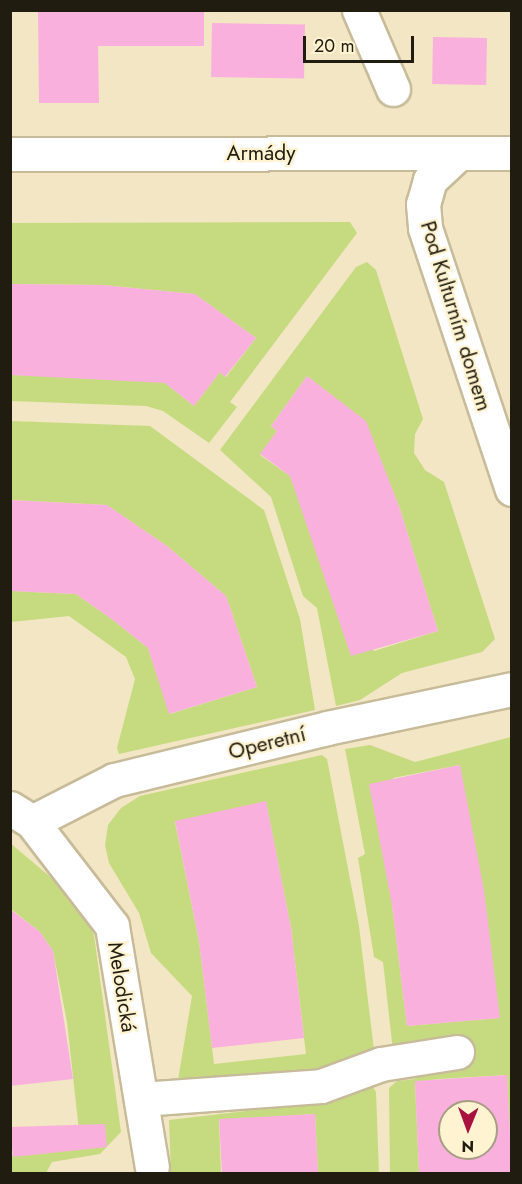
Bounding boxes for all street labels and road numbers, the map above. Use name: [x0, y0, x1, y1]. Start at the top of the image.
street label: Armády: [227, 140, 295, 166]
street label: Pod Kulturním domem: [415, 218, 497, 414]
street label: Operetní: [226, 721, 308, 765]
street label: Melodická: [102, 940, 142, 1034]

